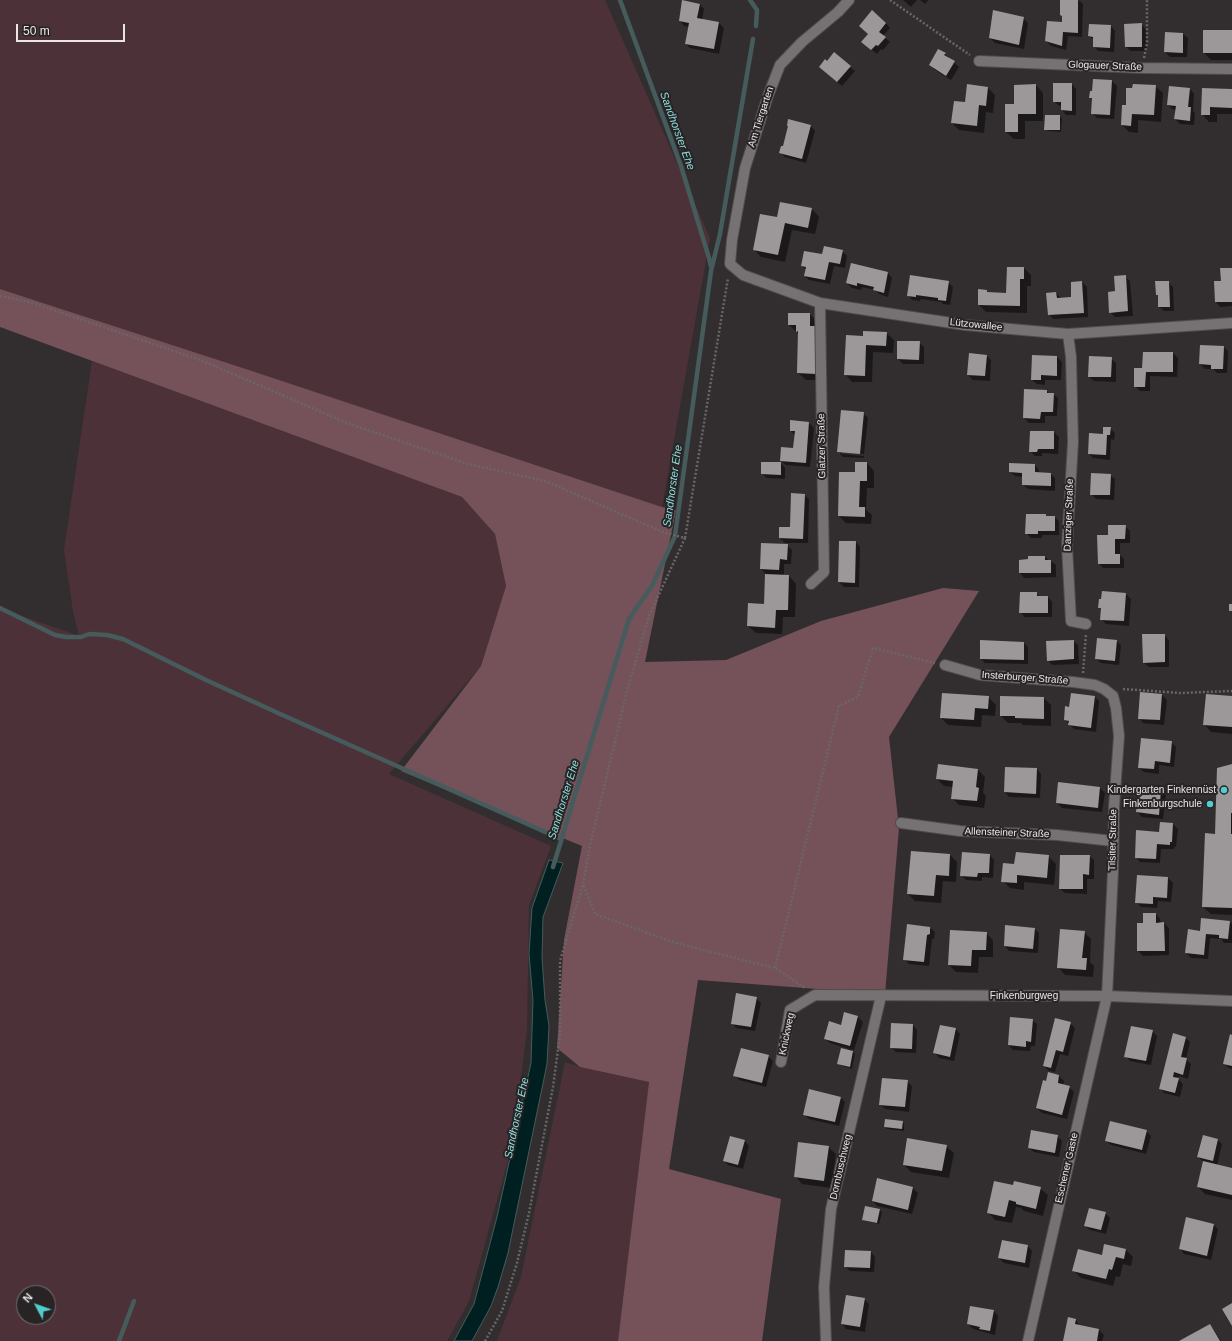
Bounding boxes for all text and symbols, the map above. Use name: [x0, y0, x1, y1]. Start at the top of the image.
scale bar: [18, 16, 127, 42]
text: 50 m: [23, 24, 50, 38]
street label: Glogauer Straße: [1068, 59, 1142, 73]
street label: Am Tiergarten: [746, 85, 776, 149]
water label: Sandhorster Ehe: [657, 90, 697, 172]
street label: Lützowallee: [949, 316, 1003, 334]
street label: Glatzer Straße: [815, 413, 829, 479]
water label: Sandhorster Ehe: [661, 444, 685, 528]
street label: Danziger Straße: [1062, 478, 1076, 552]
street label: Insterburger Straße: [981, 669, 1069, 687]
water label: Sandhorster Ehe: [546, 759, 582, 841]
place label: Kindergarten Finkennüst: [1107, 784, 1216, 796]
marker: Kindergarten Finkennüst: [1219, 785, 1229, 795]
place label: Finkenburgschule: [1123, 798, 1202, 810]
marker: Finkenburgschule: [1205, 799, 1215, 809]
street label: Tilsiter Straße: [1106, 809, 1120, 871]
street label: Allensteiner Straße: [964, 826, 1050, 840]
street label: Finkenburgweg: [990, 990, 1058, 1002]
street label: Knickweg: [777, 1012, 797, 1056]
water label: Sandhorster Ehe: [502, 1076, 532, 1160]
street label: Eschener Gaste: [1053, 1132, 1081, 1204]
street label: Dornbuschweg: [828, 1133, 854, 1201]
north arrow: [16, 1285, 56, 1325]
text: N: [21, 1291, 35, 1305]

